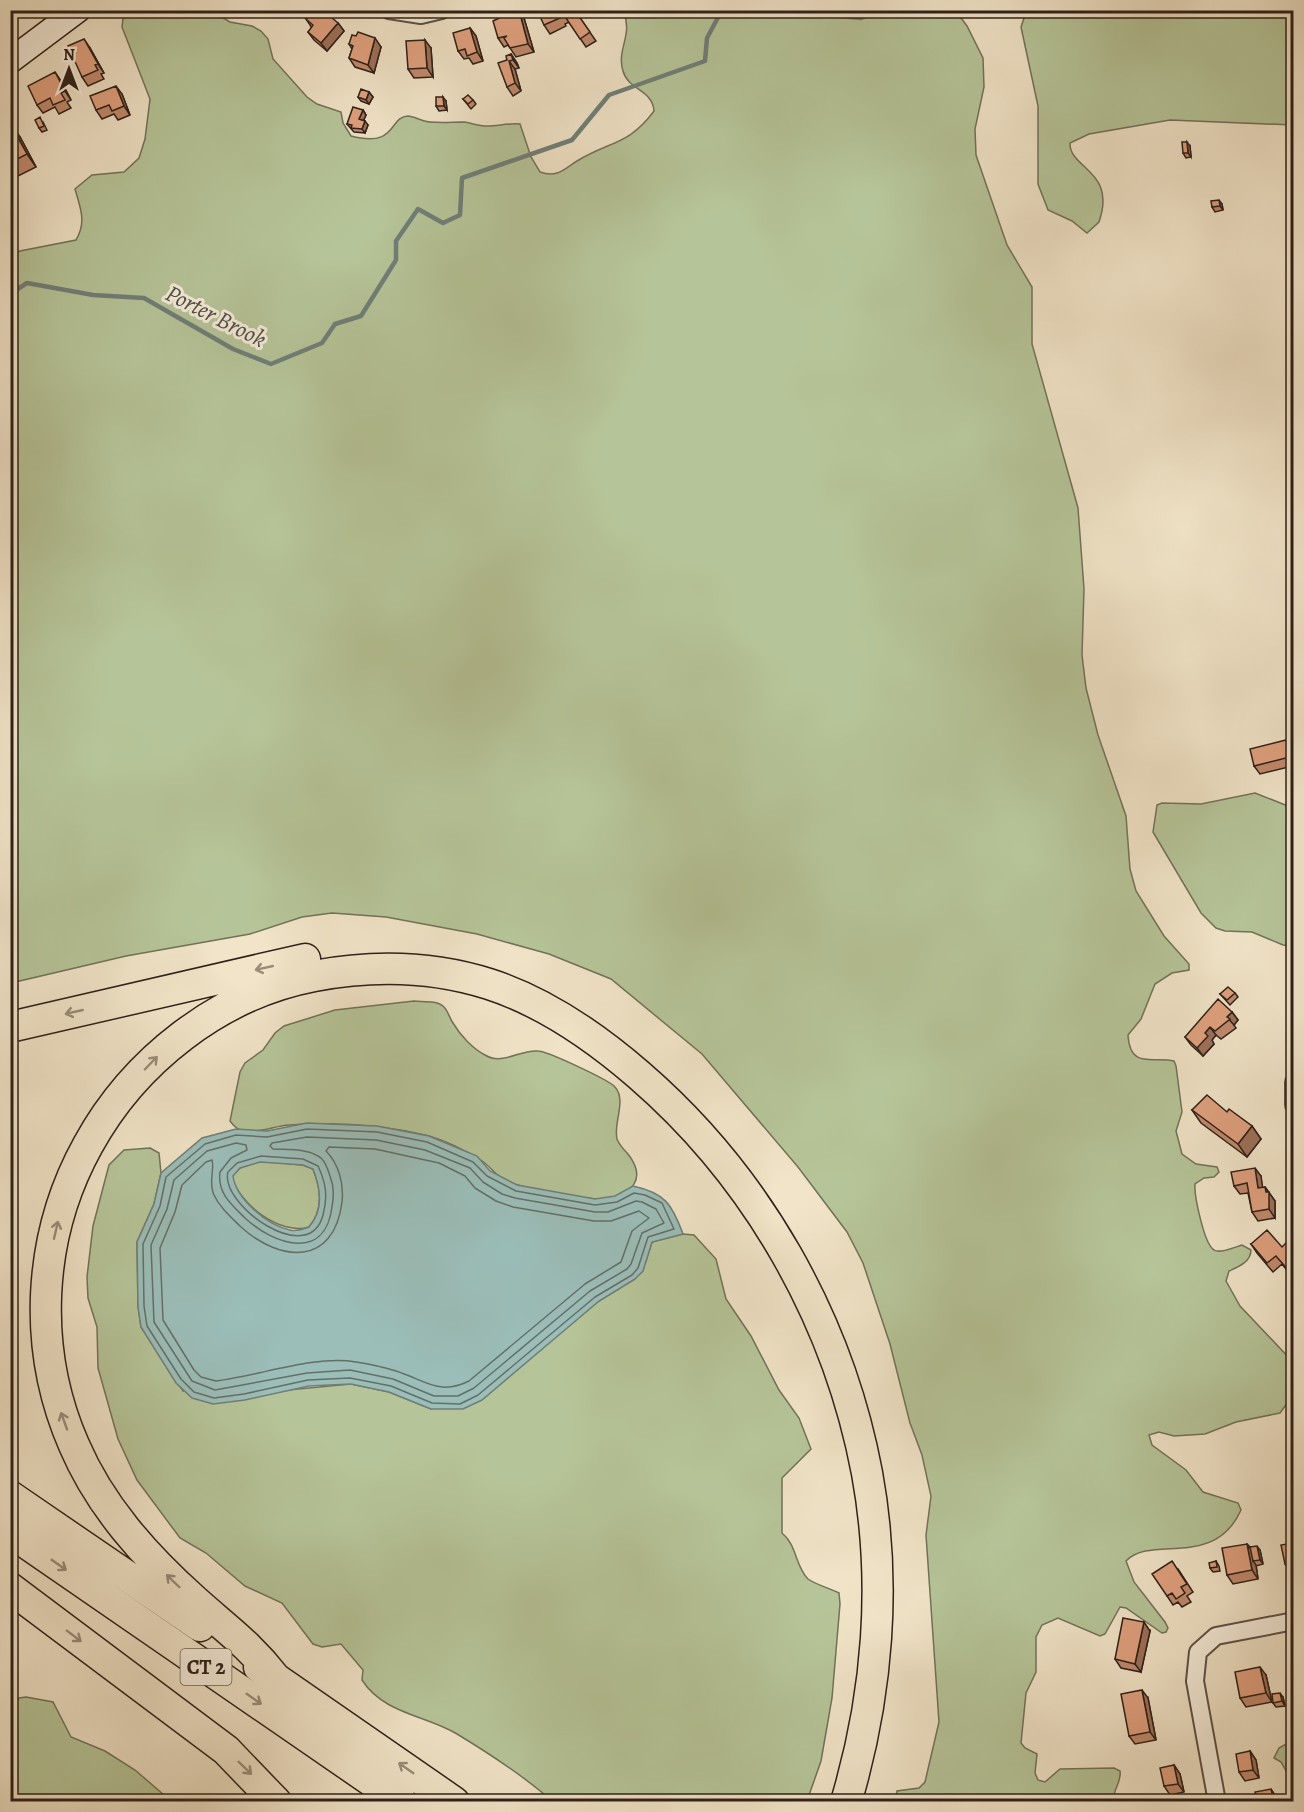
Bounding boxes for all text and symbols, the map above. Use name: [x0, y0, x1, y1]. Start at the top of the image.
north arrow: [39, 39, 99, 99]
text: N: [63, 44, 75, 66]
water label: Porter Brook: [160, 277, 272, 355]
one-way arrow: [255, 963, 274, 975]
one-way arrow: [65, 1007, 84, 1019]
one-way arrow: [144, 1055, 159, 1070]
one-way arrow: [50, 1220, 62, 1239]
one-way arrow: [58, 1413, 69, 1431]
one-way arrow: [50, 1559, 66, 1571]
one-way arrow: [166, 1573, 181, 1588]
one-way arrow: [65, 1630, 81, 1643]
road number: CT 2: [180, 1649, 232, 1685]
one-way arrow: [245, 1693, 262, 1706]
one-way arrow: [238, 1760, 253, 1775]
one-way arrow: [398, 1762, 415, 1774]

